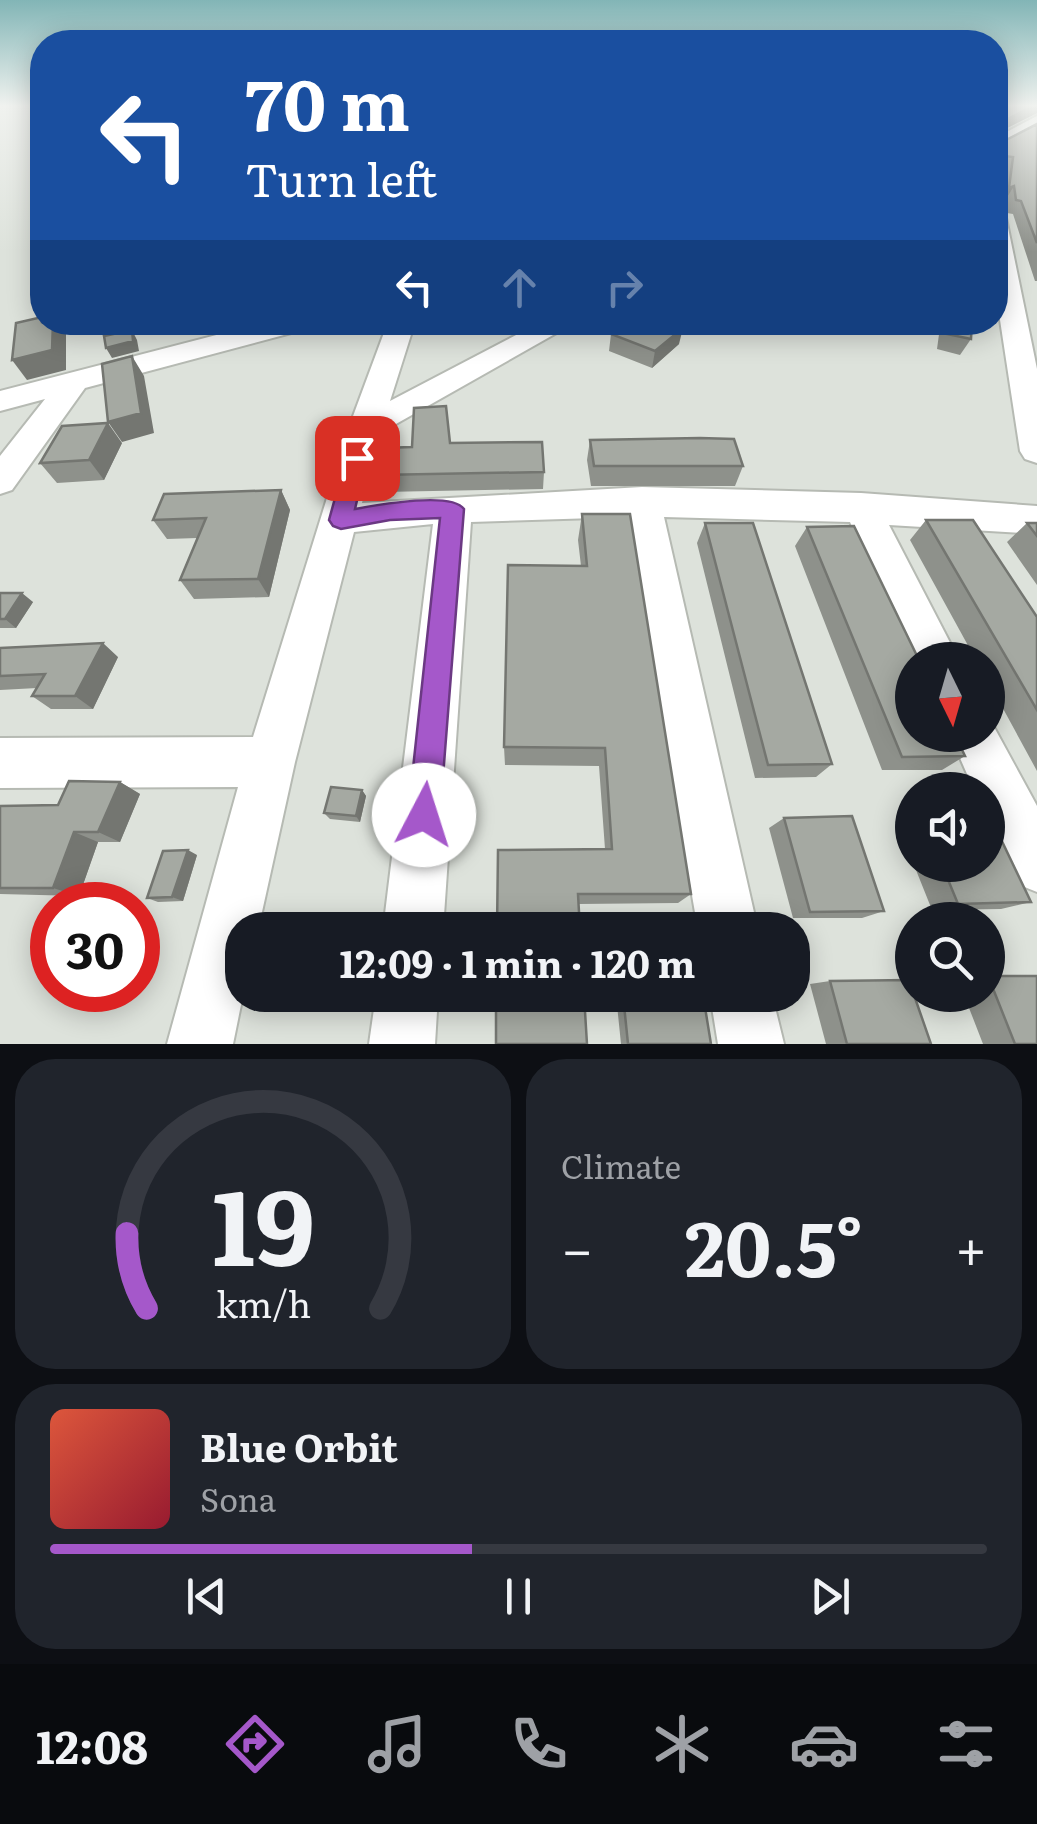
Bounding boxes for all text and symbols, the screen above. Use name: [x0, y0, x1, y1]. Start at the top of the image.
text: 70 m: [245, 49, 410, 153]
icon: left: [80, 70, 210, 200]
text: Turn left: [245, 144, 437, 211]
icon: left: [387, 260, 442, 315]
icon: ahead: [492, 260, 547, 315]
icon: right: [597, 260, 652, 315]
pin: [315, 416, 400, 501]
icon: arrive: [330, 431, 385, 486]
north arrow: [895, 642, 1005, 752]
map controls: [895, 642, 1005, 1012]
position arrow: [372, 763, 476, 867]
button: sound: [895, 772, 1005, 882]
speed limit sign: 30: [30, 882, 160, 1012]
button: search: [895, 902, 1005, 1012]
text: 12:09 · 1 min · 120 m: [340, 933, 695, 990]
text: Climate: [561, 1141, 681, 1189]
text: 19: [212, 1144, 314, 1298]
text: 20.5°: [685, 1189, 863, 1300]
text: −: [561, 1205, 593, 1287]
text: +: [955, 1205, 987, 1287]
text: km/h: [215, 1276, 311, 1329]
text: Blue Orbit: [200, 1417, 398, 1474]
text: Sona: [200, 1474, 276, 1522]
icon: previous: [179, 1569, 234, 1624]
icon: pause: [491, 1569, 546, 1624]
icon: next: [803, 1569, 858, 1624]
icon: directions: [220, 1709, 290, 1779]
icon: music: [362, 1709, 432, 1779]
icon: phone: [504, 1709, 574, 1779]
icon: climate: [647, 1709, 717, 1779]
icon: car: [789, 1709, 859, 1779]
icon: filters: [931, 1709, 1001, 1779]
text: 12:08: [36, 1711, 148, 1778]

